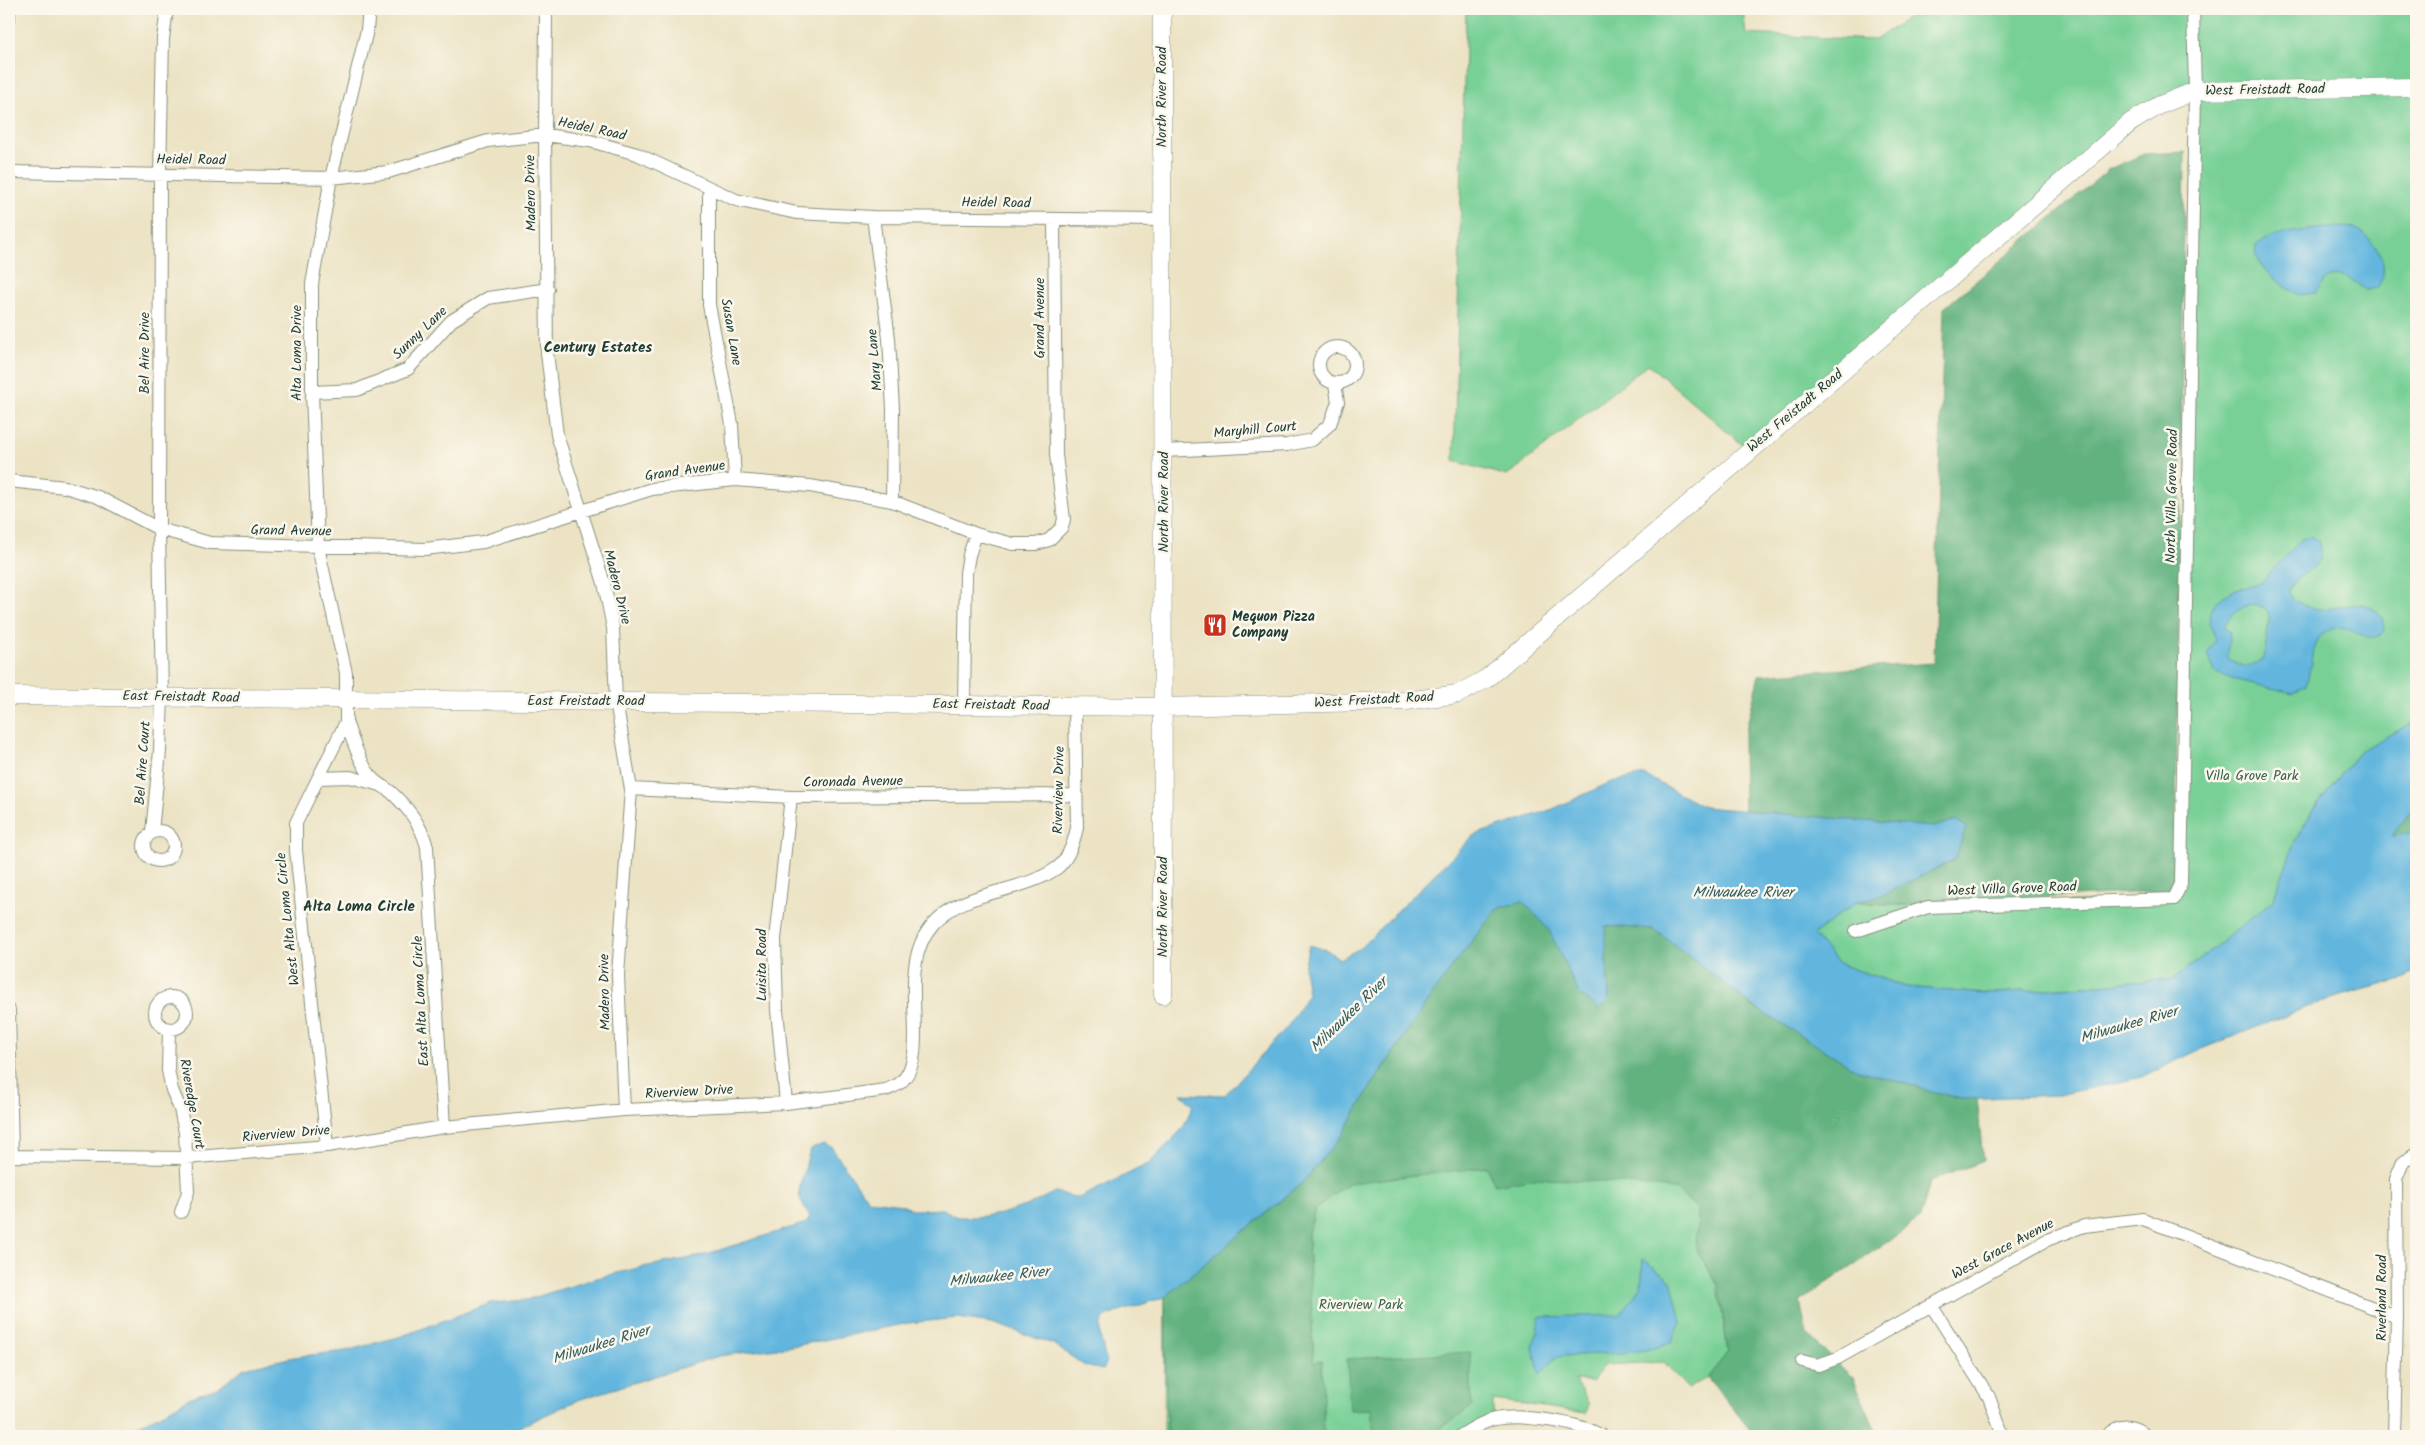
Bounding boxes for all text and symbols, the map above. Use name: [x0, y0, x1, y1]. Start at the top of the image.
street label: North River Road: [1151, 45, 1173, 148]
street label: West Freistadt Road: [2205, 78, 2326, 102]
street label: Heidel Road: [556, 111, 629, 147]
street label: Heidel Road: [156, 148, 227, 172]
street label: Madero Drive: [519, 154, 543, 232]
street label: Heidel Road: [961, 191, 1032, 215]
street label: Grand Avenue: [1029, 277, 1051, 359]
street label: Susan Lane: [714, 297, 748, 368]
street label: Sunny Lane: [387, 301, 453, 365]
street label: Alta Loma Drive: [286, 304, 308, 401]
street label: Bel Aire Drive: [134, 311, 156, 394]
street label: Mary Lane: [861, 327, 889, 392]
district label: Century Estates: [544, 336, 652, 360]
street label: West Freistadt Road: [1742, 363, 1849, 458]
street label: Maryhill Court: [1212, 415, 1298, 445]
street label: North Villa Grove Road: [2160, 428, 2184, 563]
street label: North River Road: [1153, 450, 1175, 553]
street label: Grand Avenue: [643, 454, 727, 488]
street label: Grand Avenue: [250, 519, 332, 543]
street label: Madero Drive: [597, 547, 637, 628]
place label: Mequon Pizza Company: [1232, 606, 1315, 644]
restaurant icon: Mequon Pizza Company: [1202, 612, 1228, 638]
street label: East Freistadt Road: [122, 685, 241, 709]
street label: West Freistadt Road: [1314, 686, 1435, 714]
street label: East Freistadt Road: [527, 690, 646, 712]
street label: East Freistadt Road: [932, 693, 1051, 717]
street label: Bel Aire Court: [129, 720, 157, 806]
street label: Riverview Drive: [1047, 745, 1071, 834]
park label: Villa Grove Park: [2206, 765, 2299, 787]
street label: Coronada Avenue: [803, 770, 904, 794]
street label: West Alta Loma Circle: [270, 851, 306, 986]
street label: North River Road: [1152, 855, 1174, 958]
street label: West Villa Grove Road: [1947, 876, 2078, 902]
water label: Milwaukee River: [1693, 881, 1796, 905]
district label: Alta Loma Circle: [303, 895, 415, 919]
street label: Luisita Road: [751, 928, 773, 1001]
street label: East Alta Loma Circle: [407, 934, 435, 1067]
street label: Madero Drive: [593, 953, 617, 1031]
water label: Milwaukee River: [1305, 969, 1396, 1058]
water label: Milwaukee River: [2077, 999, 2183, 1050]
street label: Riveredge Court: [173, 1057, 211, 1152]
street label: Riverview Drive: [644, 1079, 734, 1105]
street label: Riverview Drive: [241, 1119, 332, 1149]
street label: West Grace Avenue: [1948, 1212, 2059, 1285]
street label: Riverland Road: [2371, 1254, 2393, 1341]
water label: Milwaukee River: [948, 1260, 1053, 1294]
park label: Riverview Park: [1319, 1294, 1404, 1316]
water label: Milwaukee River: [550, 1318, 655, 1371]

